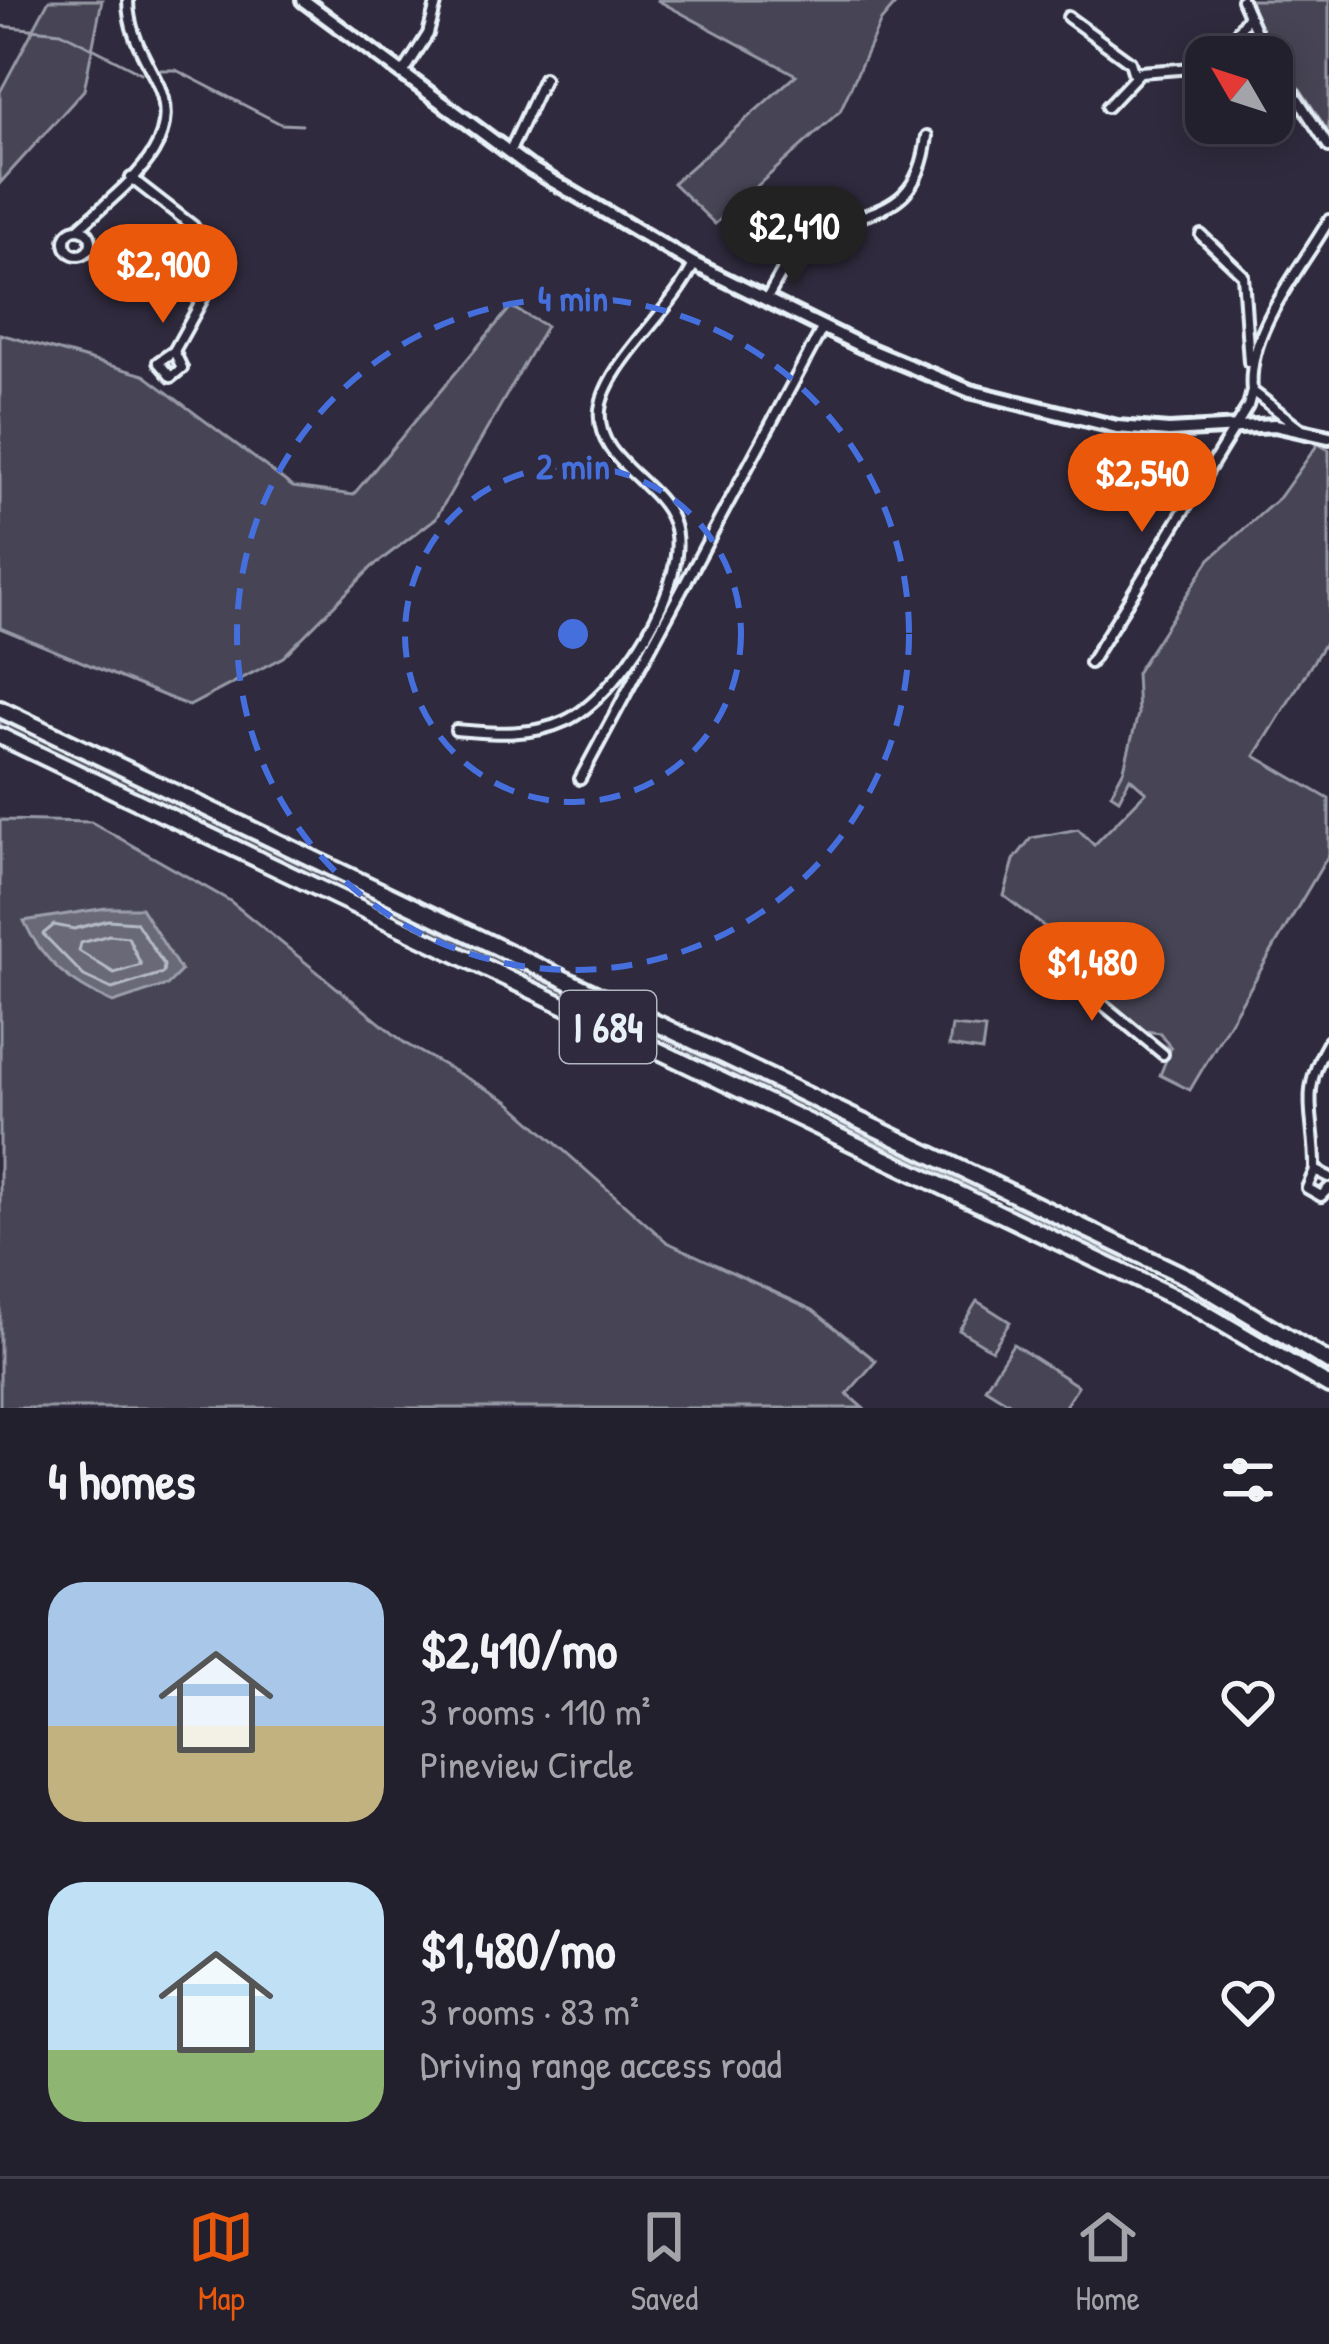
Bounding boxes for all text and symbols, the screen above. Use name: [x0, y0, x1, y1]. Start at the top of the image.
north arrow: [1185, 36, 1293, 144]
map controls: [1185, 36, 1293, 144]
pin: $2,410: [696, 186, 892, 288]
text: $2,410: [748, 198, 840, 251]
pin: $2,900: [65, 224, 261, 326]
text: $2,900: [115, 236, 211, 289]
text: 4 min: [538, 273, 608, 322]
pin: $2,540: [1044, 433, 1240, 535]
text: 2 min: [536, 441, 610, 490]
text: $2,540: [1095, 445, 1189, 498]
centre of rings: [552, 613, 594, 655]
pin: $1,480: [994, 922, 1190, 1024]
text: $1,480: [1047, 934, 1137, 987]
road number: I 684: [560, 991, 656, 1063]
text: 4 homes: [48, 1446, 195, 1515]
icon: filters: [1215, 1447, 1281, 1513]
text: $2,410/mo: [420, 1615, 617, 1684]
icon: home: [144, 1630, 288, 1774]
icon: heart: [1215, 1669, 1281, 1735]
text: 3 rooms · 110 m²: [420, 1684, 650, 1737]
text: Pineview Circle: [420, 1737, 634, 1790]
text: $1,480/mo: [420, 1915, 616, 1984]
icon: home: [144, 1930, 288, 2074]
icon: heart: [1215, 1969, 1281, 2035]
text: 3 rooms · 83 m²: [420, 1984, 639, 2037]
text: Driving range access road: [420, 2037, 782, 2090]
tab: Map: [188, 2204, 254, 2320]
tab: Saved: [631, 2204, 698, 2320]
tab: Home: [1075, 2204, 1141, 2320]

